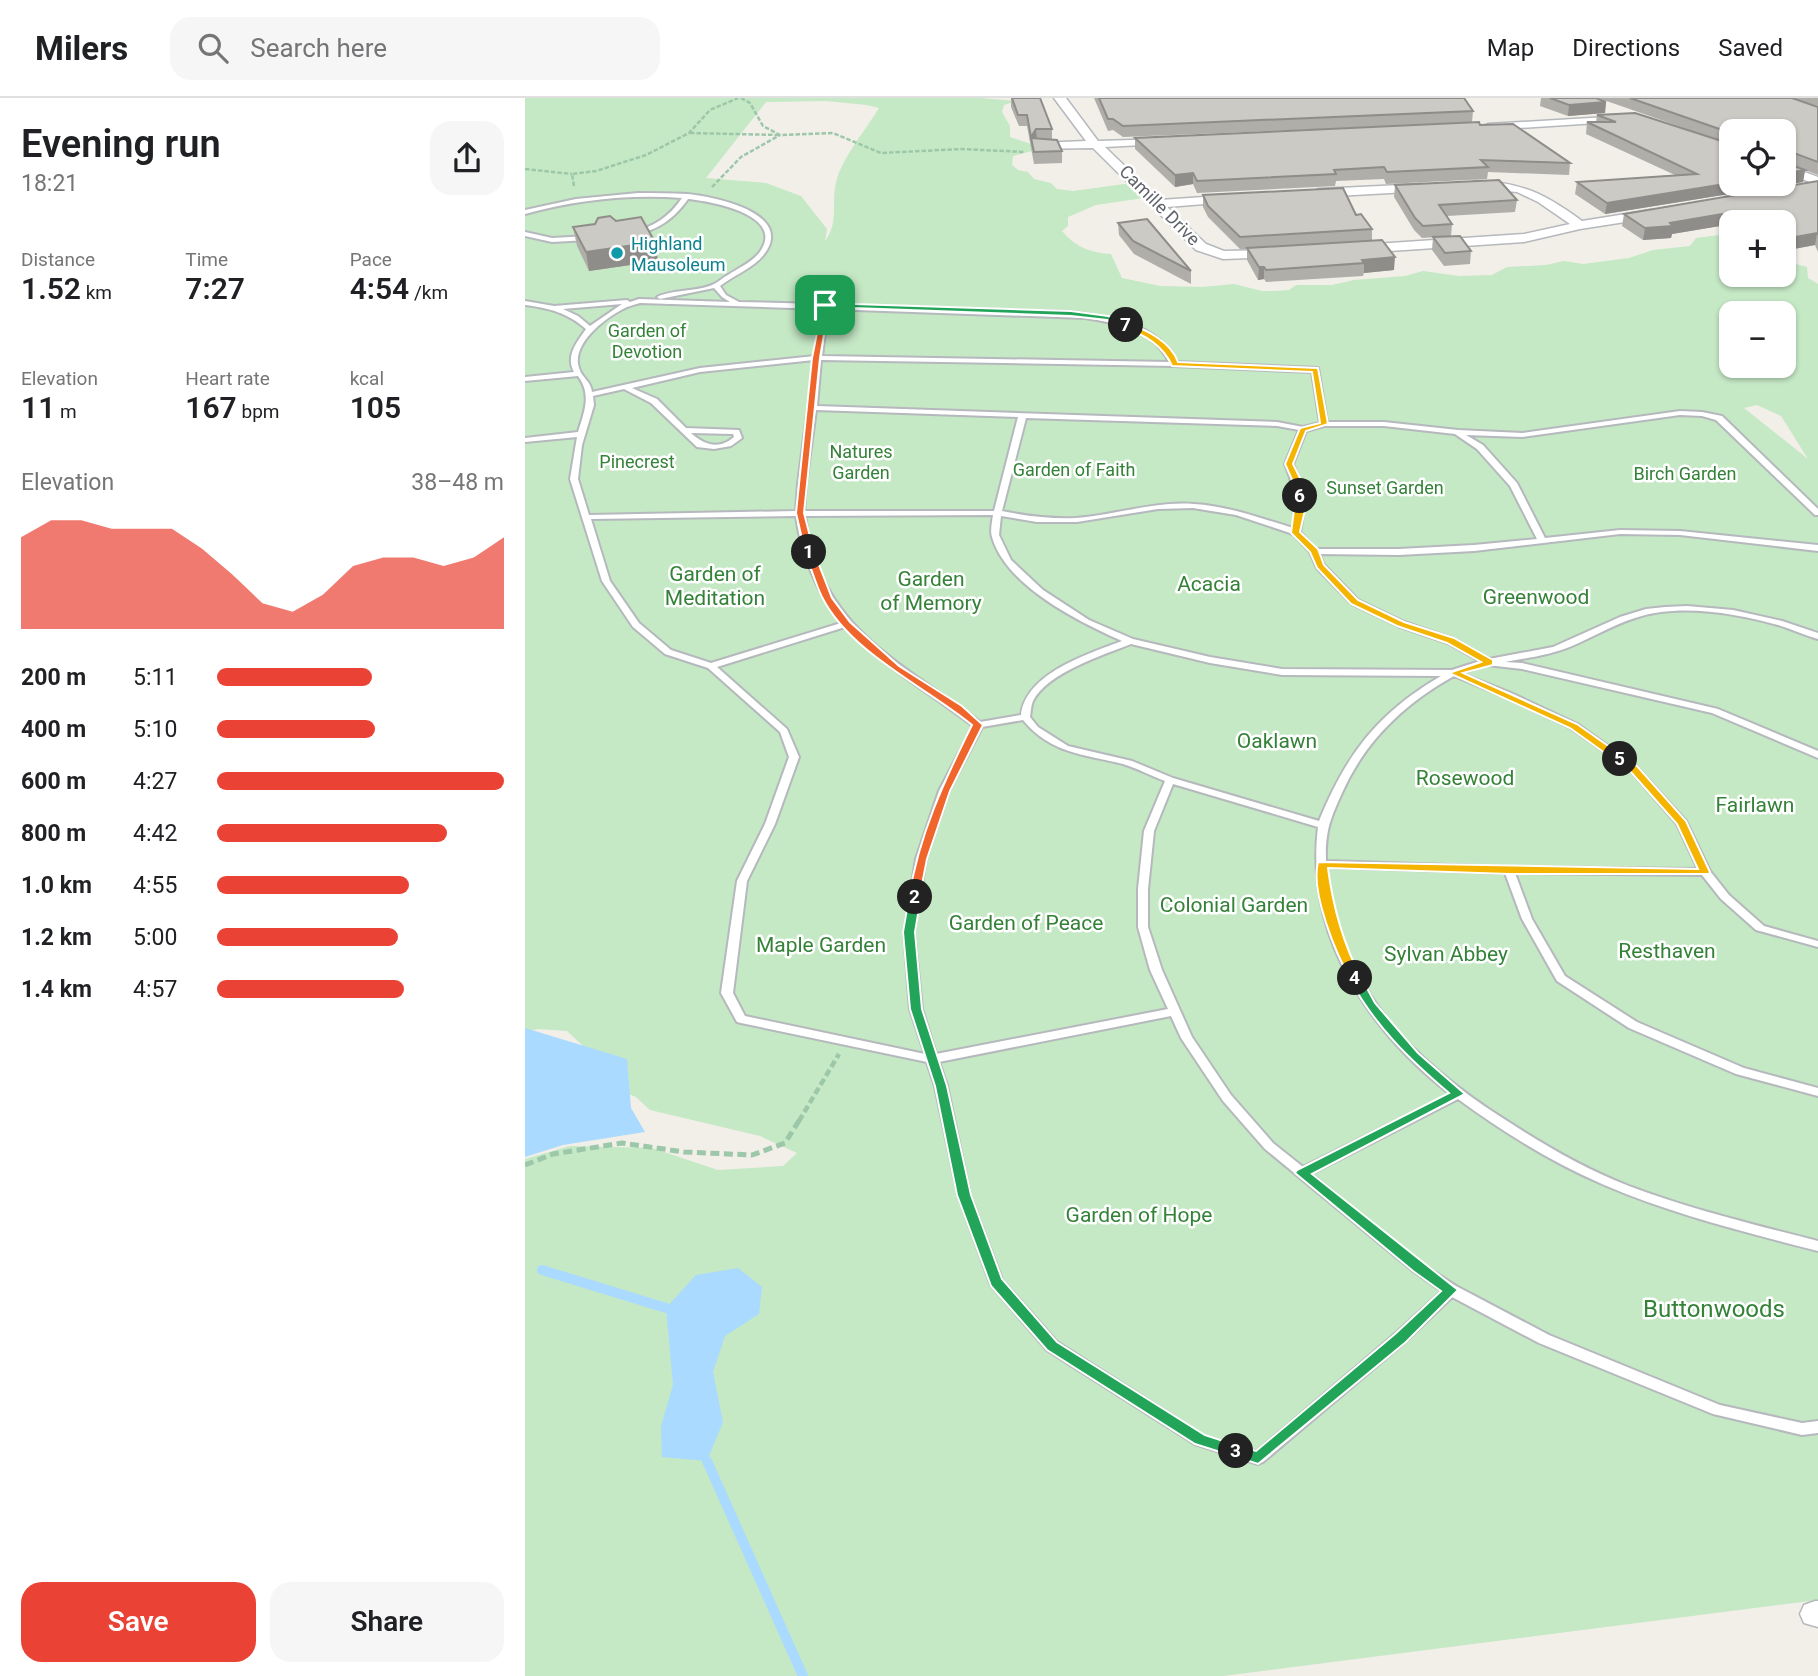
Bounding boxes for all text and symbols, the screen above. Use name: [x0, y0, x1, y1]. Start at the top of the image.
search box: [170, 17, 660, 80]
text: Milers: [35, 29, 128, 68]
icon: search: [194, 29, 232, 67]
text: Search here: [250, 33, 387, 63]
text: Map: [1487, 34, 1534, 62]
text: Directions: [1572, 34, 1680, 62]
text: Saved: [1718, 34, 1783, 62]
map controls: [1719, 119, 1796, 378]
button: locate: [1719, 119, 1796, 196]
button: share: [430, 121, 504, 195]
text: Evening run: [21, 122, 221, 166]
street label: Camille Drive: [1115, 160, 1205, 250]
text: 18:21: [21, 170, 78, 197]
button: +: [1719, 210, 1796, 287]
place label: Highland Mausoleum: [631, 233, 726, 275]
marker: Highland Mausoleum: [609, 245, 625, 261]
text: Distance: [21, 248, 95, 271]
text: Time: [185, 248, 228, 271]
text: Pace: [350, 248, 392, 271]
text: 1.52: [21, 271, 81, 306]
text: 7:27: [185, 271, 245, 306]
text: 4:54: [350, 271, 409, 306]
pin: [795, 275, 855, 335]
text: km: [81, 281, 112, 304]
text: /km: [409, 281, 448, 304]
icon: arrive: [806, 286, 844, 324]
button: −: [1719, 301, 1796, 378]
pin: 7: [1109, 308, 1143, 342]
text: 7: [1120, 313, 1131, 336]
park label: Garden of Devotion: [608, 320, 687, 362]
text: Elevation: [21, 367, 98, 390]
text: Heart rate: [185, 367, 270, 390]
text: kcal: [350, 367, 384, 390]
text: 11: [21, 390, 55, 425]
text: 167: [185, 390, 237, 425]
text: 105: [350, 390, 401, 425]
text: m: [55, 400, 77, 423]
text: bpm: [237, 400, 279, 423]
park label: Natures Garden: [829, 441, 893, 483]
park label: Pinecrest: [599, 451, 675, 472]
park label: Garden of Faith: [1013, 459, 1135, 480]
park label: Birch Garden: [1634, 463, 1736, 484]
text: Elevation: [21, 469, 114, 496]
text: 38–48 m: [411, 469, 504, 496]
park label: Sunset Garden: [1326, 477, 1444, 498]
pin: 6: [1283, 478, 1317, 514]
text: 6: [1294, 484, 1305, 507]
pin: 1: [791, 534, 827, 570]
text: 1: [803, 540, 814, 563]
park label: Garden of Meditation: [665, 562, 765, 610]
park label: Garden of Memory: [880, 567, 982, 615]
park label: Acacia: [1177, 572, 1241, 596]
park label: Greenwood: [1483, 585, 1589, 609]
text: 200 m: [21, 664, 86, 691]
text: 5:11: [133, 664, 177, 691]
text: 400 m: [21, 716, 86, 743]
text: 5:10: [133, 716, 177, 743]
park label: Oaklawn: [1237, 729, 1317, 753]
pin: 5: [1603, 742, 1637, 776]
text: 5: [1614, 747, 1625, 770]
park label: Rosewood: [1416, 766, 1514, 790]
text: 600 m: [21, 768, 86, 795]
text: 4:27: [133, 768, 177, 795]
park label: Fairlawn: [1716, 793, 1794, 817]
text: 800 m: [21, 820, 86, 847]
text: 4:42: [133, 820, 177, 847]
text: 1.0 km: [21, 872, 92, 899]
text: 4:55: [133, 872, 177, 899]
pin: 2: [897, 880, 933, 914]
text: 2: [909, 885, 920, 908]
park label: Colonial Garden: [1160, 893, 1308, 917]
park label: Garden of Peace: [949, 911, 1103, 935]
text: 1.2 km: [21, 924, 92, 951]
text: 5:00: [133, 924, 177, 951]
park label: Maple Garden: [756, 933, 886, 957]
park label: Resthaven: [1618, 939, 1716, 963]
park label: Sylvan Abbey: [1384, 942, 1508, 966]
pin: 4: [1337, 960, 1373, 996]
text: 4: [1349, 966, 1360, 989]
text: 1.4 km: [21, 976, 92, 1003]
text: 4:57: [133, 976, 177, 1003]
park label: Garden of Hope: [1066, 1203, 1212, 1227]
park label: Buttonwoods: [1643, 1295, 1785, 1323]
pin: 3: [1219, 1434, 1253, 1468]
text: 3: [1230, 1439, 1241, 1462]
button: Save: [21, 1582, 256, 1662]
button: Share: [270, 1582, 504, 1662]

